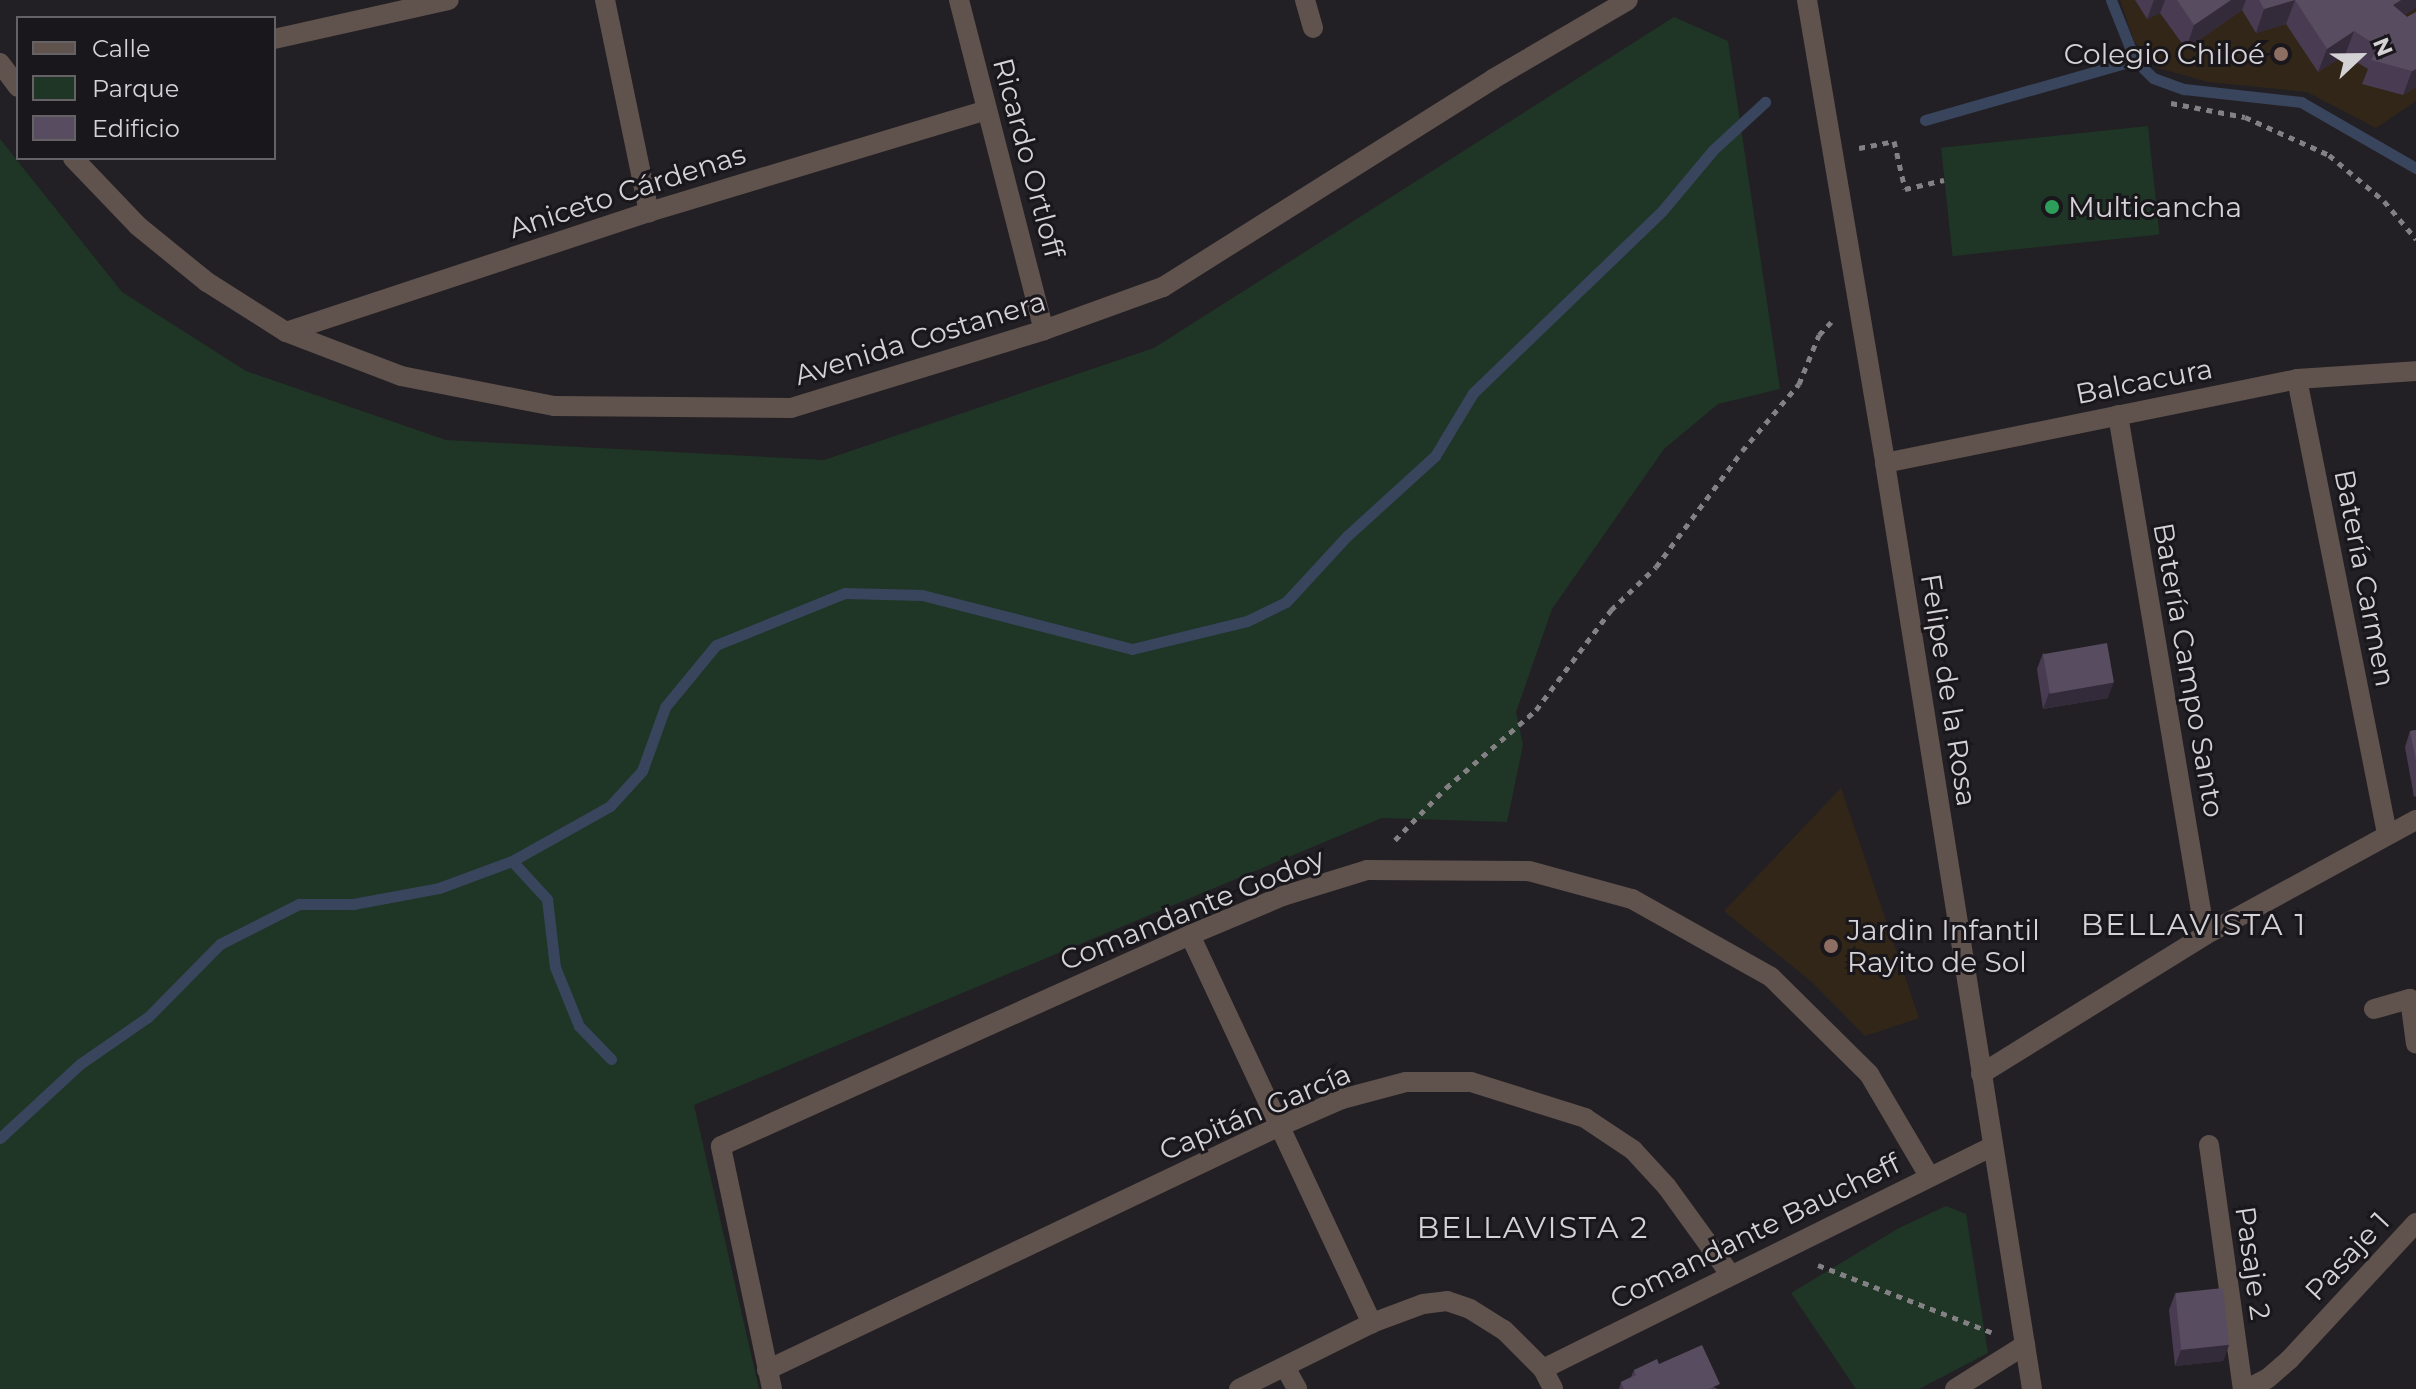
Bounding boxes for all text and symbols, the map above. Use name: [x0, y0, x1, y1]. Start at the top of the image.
legend: [16, 16, 276, 160]
north arrow: [2320, 16, 2400, 96]
text: Calle: [92, 34, 150, 63]
text: N: [2367, 34, 2399, 60]
place label: Colegio Chiloé: [2064, 37, 2265, 71]
marker: Colegio Chiloé: [2272, 45, 2290, 63]
street label: Ricardo Ortloff: [986, 54, 1072, 262]
text: Parque: [92, 74, 179, 103]
text: Edificio: [92, 114, 180, 143]
street label: Aniceto Cárdenas: [504, 137, 750, 245]
place label: Multicancha: [2068, 190, 2242, 224]
marker: Multicancha: [2043, 198, 2061, 216]
street label: Avenida Costanera: [791, 284, 1049, 392]
street label: Balcacura: [2073, 351, 2215, 411]
street label: Batería Carmen: [2327, 467, 2403, 689]
street label: Batería Campo Santo: [2147, 520, 2231, 820]
street label: Felipe de la Rosa: [1914, 571, 1984, 809]
street label: Comandante Godoy: [1055, 841, 1329, 977]
district label: BELLAVISTA 1: [2081, 907, 2307, 943]
place label: Jardin Infantil Rayito de Sol: [1847, 913, 2040, 979]
marker: Jardin Infantil Rayito de Sol: [1822, 937, 1840, 955]
street label: Capitán García: [1154, 1057, 1356, 1167]
street label: Comandante Baucheff: [1605, 1146, 1905, 1316]
street label: Pasaje 2: [2228, 1204, 2278, 1322]
street label: Pasaje 1: [2298, 1205, 2396, 1307]
district label: BELLAVISTA 2: [1417, 1210, 1649, 1246]

